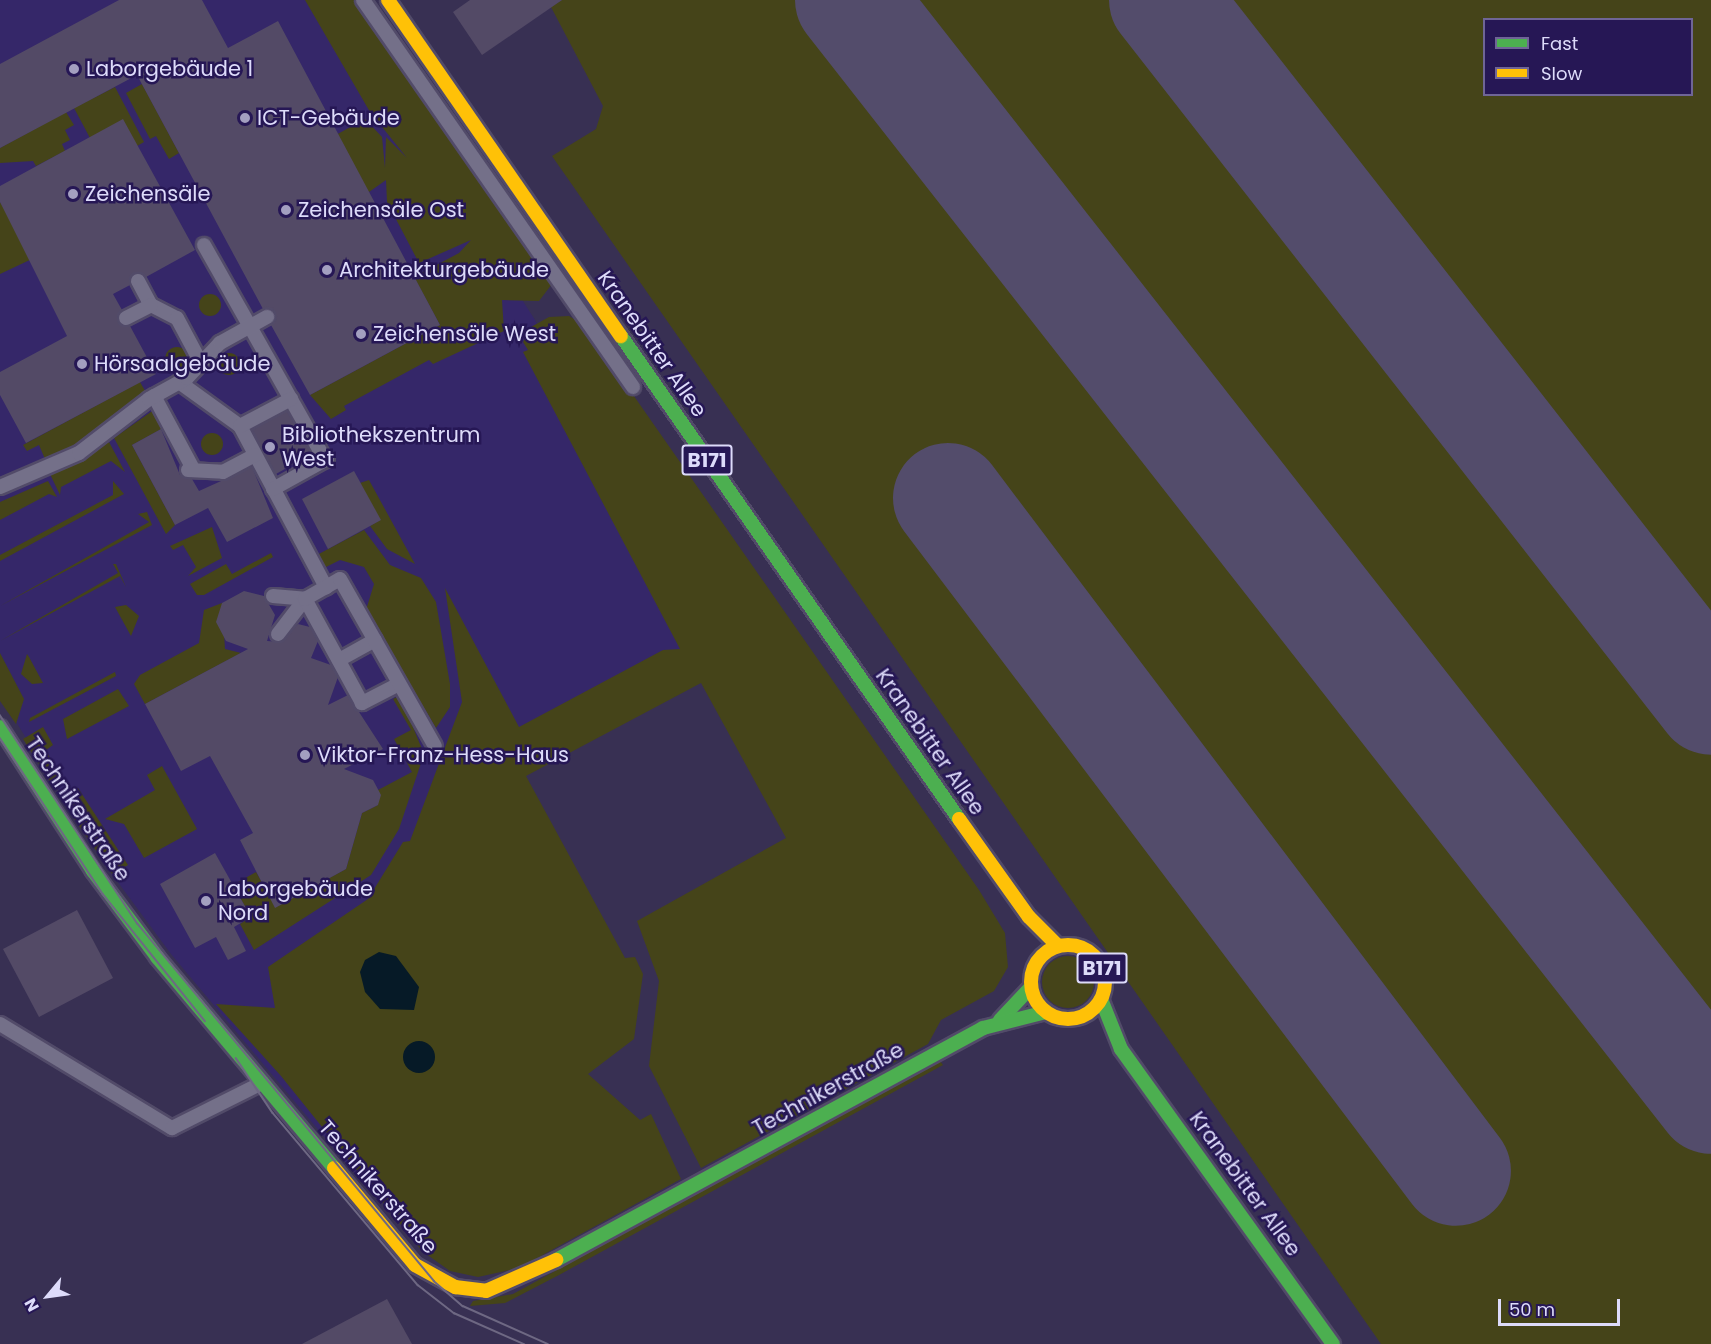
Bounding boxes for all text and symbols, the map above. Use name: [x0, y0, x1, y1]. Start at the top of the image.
legend: [1483, 18, 1693, 96]
text: Fast: [1541, 31, 1578, 56]
place label: Laborgebäude 1: [86, 56, 253, 82]
text: Slow: [1541, 61, 1582, 86]
marker: Laborgebäude 1: [67, 62, 81, 76]
place label: ICT-Gebäude: [257, 105, 400, 131]
marker: ICT-Gebäude: [238, 111, 252, 125]
place label: Zeichensäle: [85, 181, 211, 207]
marker: Zeichensäle: [66, 187, 80, 201]
place label: Zeichensäle Ost: [298, 197, 464, 223]
marker: Zeichensäle Ost: [279, 203, 293, 217]
place label: Architekturgebäude: [339, 257, 549, 283]
marker: Architekturgebäude: [320, 263, 334, 277]
street label: Kranebitter Allee: [592, 266, 712, 422]
place label: Zeichensäle West: [373, 321, 556, 347]
marker: Zeichensäle West: [354, 327, 368, 341]
place label: Hörsaalgebäude: [94, 351, 271, 377]
marker: Hörsaalgebäude: [75, 357, 89, 371]
place label: Bibliothekszentrum West: [282, 422, 480, 472]
marker: Bibliothekszentrum West: [263, 440, 277, 454]
road number: B171: [682, 443, 732, 477]
street label: Kranebitter Allee: [870, 664, 990, 820]
street label: Technikerstraße: [20, 732, 136, 886]
place label: Viktor-Franz-Hess-Haus: [317, 742, 569, 768]
marker: Viktor-Franz-Hess-Haus: [298, 748, 312, 762]
place label: Laborgebäude Nord: [218, 876, 373, 926]
marker: Laborgebäude Nord: [199, 894, 213, 908]
road number: B171: [1076, 951, 1128, 985]
street label: Technikerstraße: [748, 1037, 908, 1141]
street label: Kranebitter Allee: [1184, 1107, 1306, 1261]
street label: Technikerstraße: [313, 1115, 443, 1259]
north arrow: [18, 1266, 78, 1326]
scale bar: [1501, 1287, 1622, 1325]
text: N: [19, 1294, 45, 1316]
text: 50 m: [1509, 1297, 1555, 1322]

